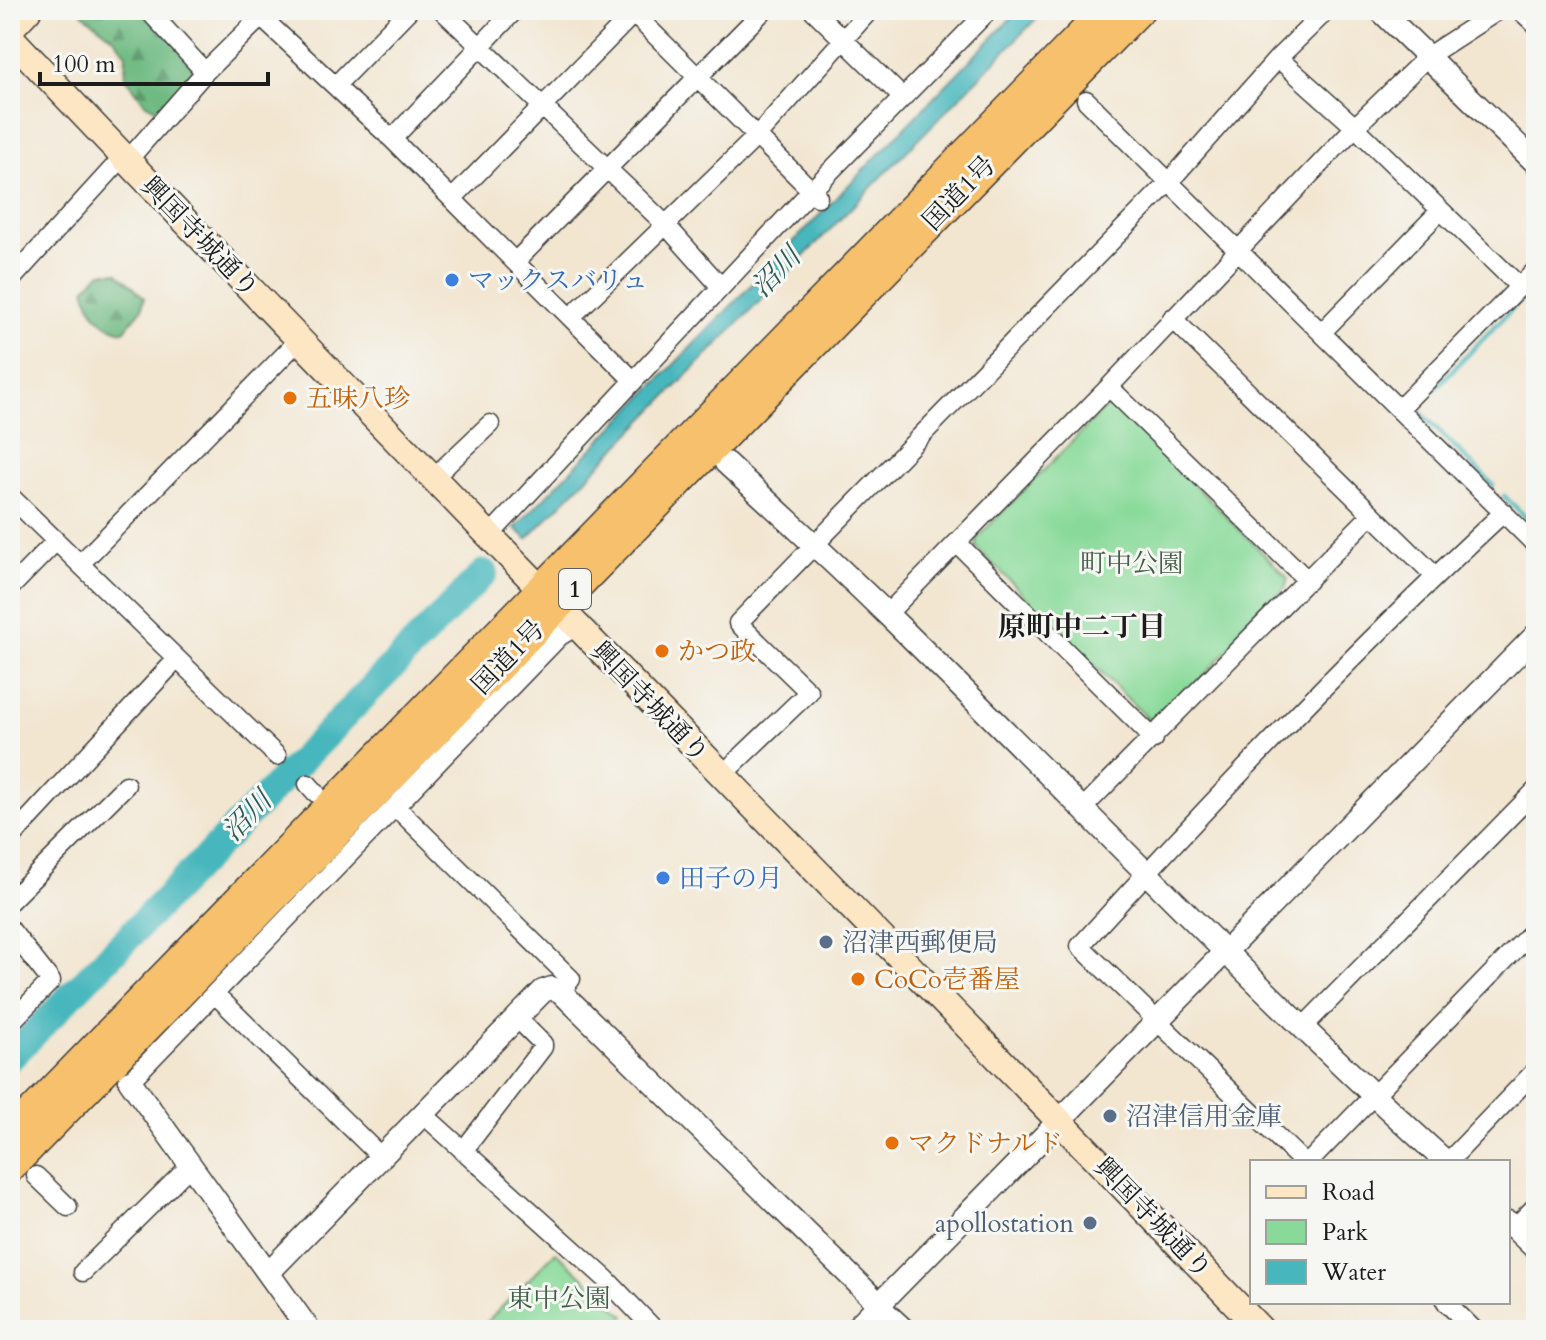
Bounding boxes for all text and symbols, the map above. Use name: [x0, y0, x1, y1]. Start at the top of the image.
scale bar: [40, 36, 268, 86]
text: 100 m: [52, 48, 116, 81]
street label: 国道1号: [915, 148, 1003, 238]
street label: 興国寺城通り: [133, 169, 267, 305]
water label: 沼川: [743, 237, 811, 305]
place label: マックスバリュ: [468, 263, 648, 298]
marker: マックスバリュ: [443, 271, 461, 289]
place label: 五味八珍: [306, 381, 410, 416]
marker: 五味八珍: [281, 389, 299, 407]
park label: 町中公園: [1080, 546, 1184, 581]
road number: 1: [559, 569, 591, 609]
district label: 原町中二丁目: [998, 608, 1166, 646]
street label: 国道1号: [464, 612, 552, 702]
street label: 興国寺城通り: [583, 634, 717, 770]
place label: かつ政: [678, 634, 756, 669]
marker: かつ政: [653, 642, 671, 660]
water label: 沼川: [214, 781, 282, 849]
place label: 田子の月: [679, 861, 783, 896]
marker: 田子の月: [654, 869, 672, 887]
place label: 沼津西郵便局: [842, 925, 998, 960]
marker: 沼津西郵便局: [817, 933, 835, 951]
place label: CoCo壱番屋: [874, 962, 1020, 997]
marker: CoCo壱番屋: [849, 970, 867, 988]
place label: 沼津信用金庫: [1126, 1099, 1282, 1134]
marker: 沼津信用金庫: [1101, 1107, 1119, 1125]
place label: マクドナルド: [908, 1126, 1063, 1161]
marker: マクドナルド: [883, 1134, 901, 1152]
street label: 興国寺城通り: [1086, 1150, 1220, 1286]
legend: [1250, 1160, 1510, 1304]
text: Road: [1322, 1176, 1375, 1209]
place label: apollostation: [935, 1206, 1074, 1241]
marker: apollostation: [1081, 1214, 1099, 1232]
text: Park: [1322, 1216, 1368, 1249]
text: Water: [1321, 1256, 1386, 1289]
park label: 東中公園: [507, 1281, 611, 1316]

